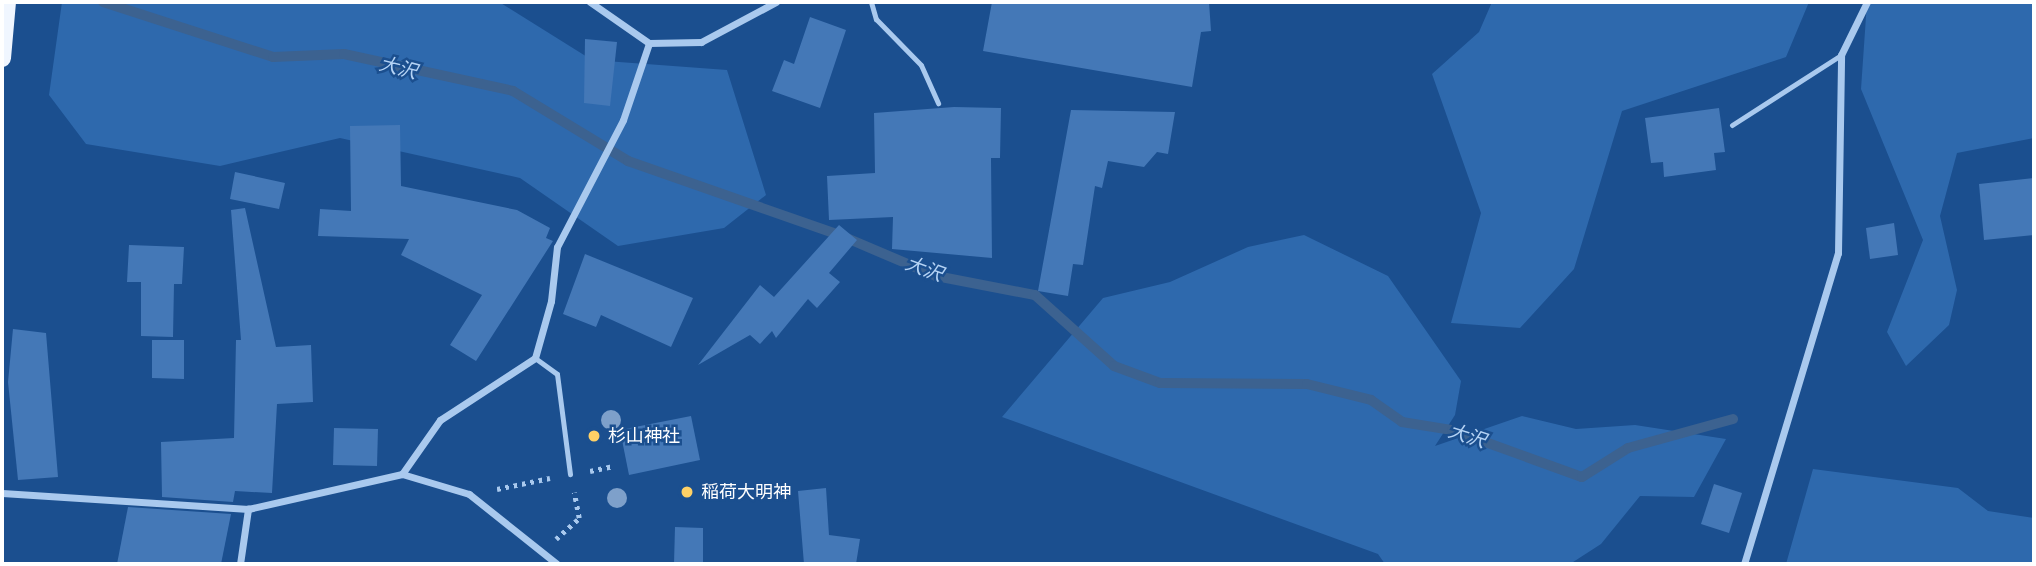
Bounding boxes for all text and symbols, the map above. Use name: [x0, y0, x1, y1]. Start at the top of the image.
water label: 大沢: [377, 52, 419, 84]
water label: 大沢: [902, 252, 946, 286]
water label: 大沢: [1445, 419, 1489, 453]
place label: 杉山神社: [608, 425, 680, 447]
marker: 杉山神社: [586, 428, 602, 444]
place label: 稲荷大明神: [701, 481, 791, 503]
marker: 稲荷大明神: [679, 484, 695, 500]

